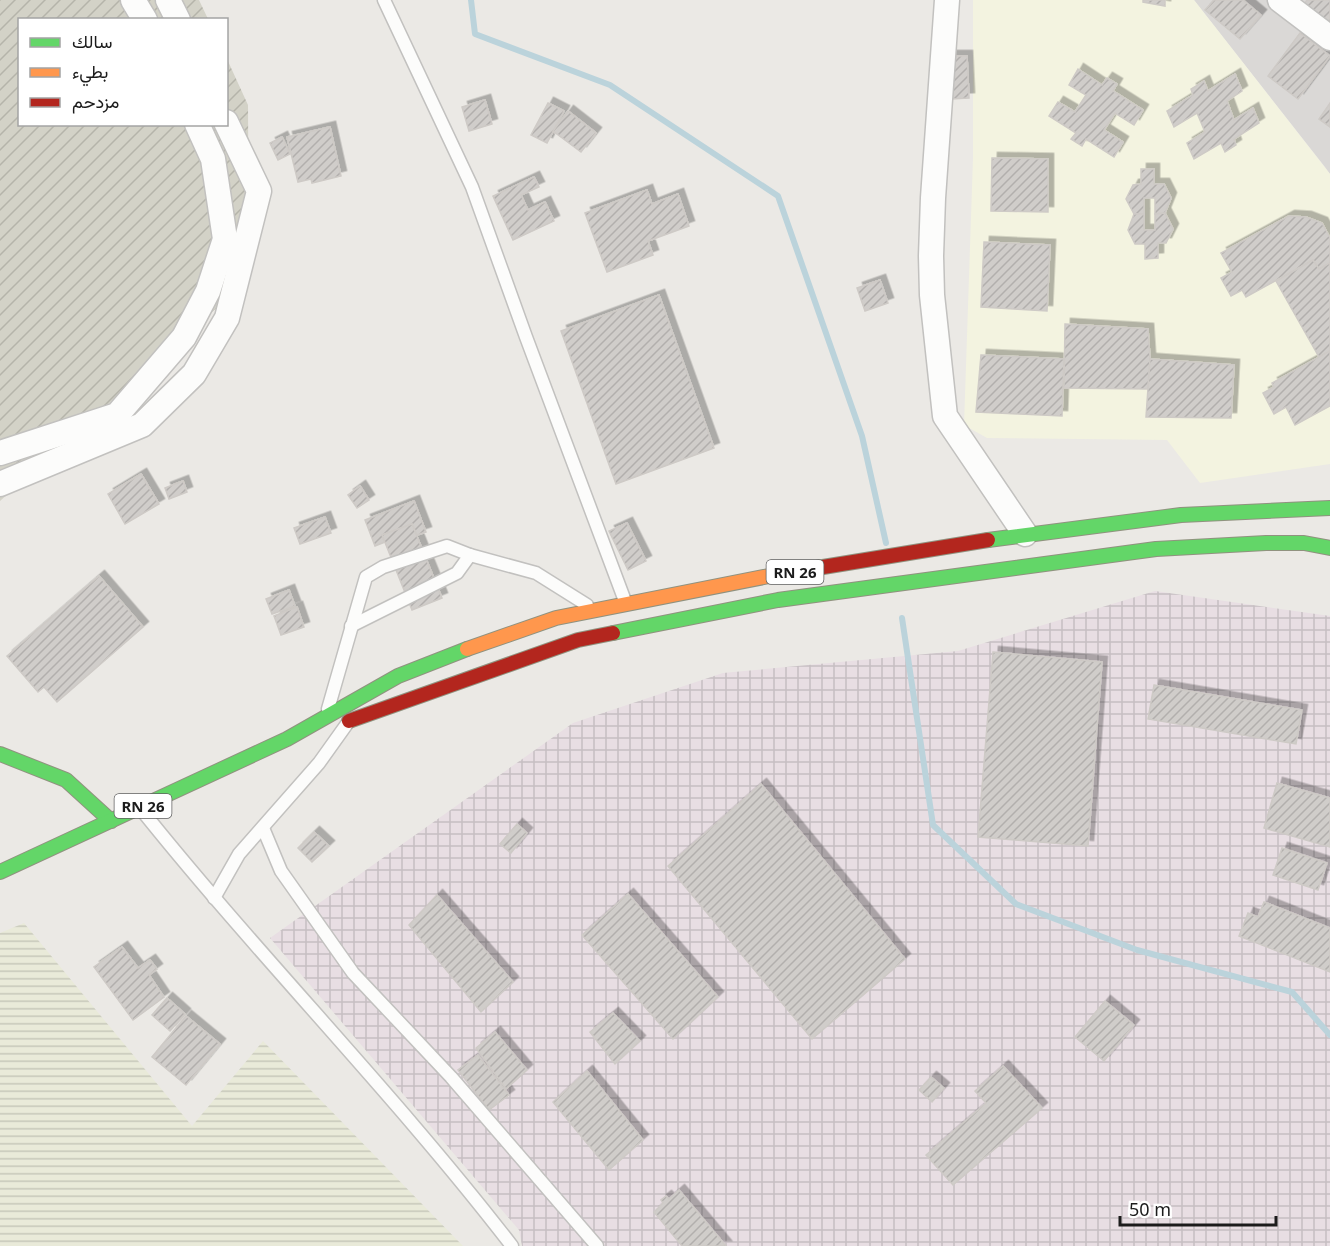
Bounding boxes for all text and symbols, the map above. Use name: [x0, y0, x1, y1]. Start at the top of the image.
legend: [18, 18, 228, 126]
text: سالك: [72, 29, 112, 53]
text: بطيء: [72, 59, 108, 87]
text: مزدحم: [72, 89, 119, 114]
road number: RN 26: [766, 560, 824, 584]
road number: RN 26: [114, 794, 172, 818]
scale bar: [1120, 1189, 1276, 1227]
text: 50 m: [1129, 1197, 1171, 1221]

